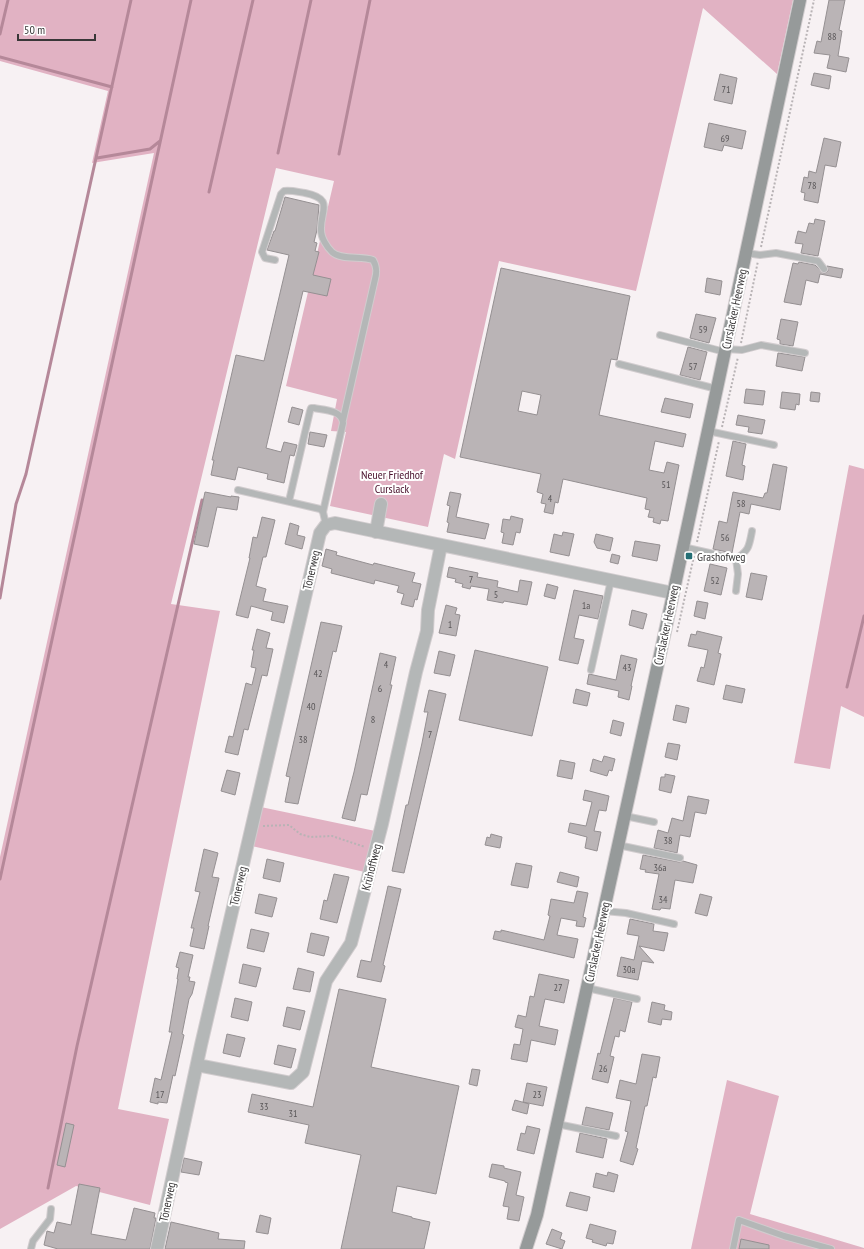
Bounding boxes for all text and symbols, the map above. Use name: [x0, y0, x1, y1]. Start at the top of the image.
scale bar: [18, 16, 95, 42]
text: 50 m: [24, 22, 45, 37]
house number: 88: [828, 30, 837, 43]
house number: 71: [722, 83, 731, 96]
house number: 69: [721, 132, 730, 145]
house number: 78: [808, 179, 817, 192]
street label: Curslacker Heerweg: [718, 268, 750, 350]
house number: 59: [699, 323, 708, 336]
house number: 57: [689, 360, 698, 373]
park label: Neuer Friedhof Curslack: [361, 467, 424, 496]
house number: 51: [662, 478, 671, 491]
house number: 4: [548, 492, 553, 505]
house number: 58: [737, 497, 746, 510]
house number: 56: [721, 531, 730, 544]
street label: Tönerweg: [299, 549, 323, 591]
place label: Grashofweg: [697, 549, 746, 564]
marker: Grashofweg: [684, 551, 694, 561]
house number: 7: [469, 573, 473, 586]
house number: 52: [711, 574, 720, 587]
street label: Curslacker Heerweg: [650, 584, 682, 666]
house number: 5: [494, 588, 498, 601]
house number: 1a: [582, 599, 590, 612]
house number: 1: [448, 618, 452, 631]
house number: 4: [384, 658, 389, 671]
house number: 43: [623, 661, 632, 674]
house number: 42: [314, 667, 323, 680]
house number: 6: [378, 682, 383, 695]
house number: 40: [307, 700, 316, 713]
house number: 8: [371, 713, 375, 726]
house number: 7: [428, 728, 432, 741]
house number: 38: [299, 733, 308, 746]
house number: 38: [664, 834, 673, 847]
street label: Krühoffweg: [358, 842, 384, 892]
house number: 36a: [654, 861, 667, 874]
street label: Tönerweg: [226, 865, 250, 907]
house number: 34: [659, 893, 668, 906]
street label: Curslacker Heerweg: [581, 901, 613, 983]
house number: 30a: [623, 963, 636, 976]
house number: 27: [554, 981, 563, 994]
house number: 26: [599, 1062, 608, 1075]
house number: 17: [156, 1088, 165, 1101]
house number: 23: [533, 1088, 542, 1101]
house number: 33: [260, 1100, 269, 1113]
house number: 31: [289, 1107, 298, 1120]
street label: Tönerweg: [155, 1181, 179, 1223]

